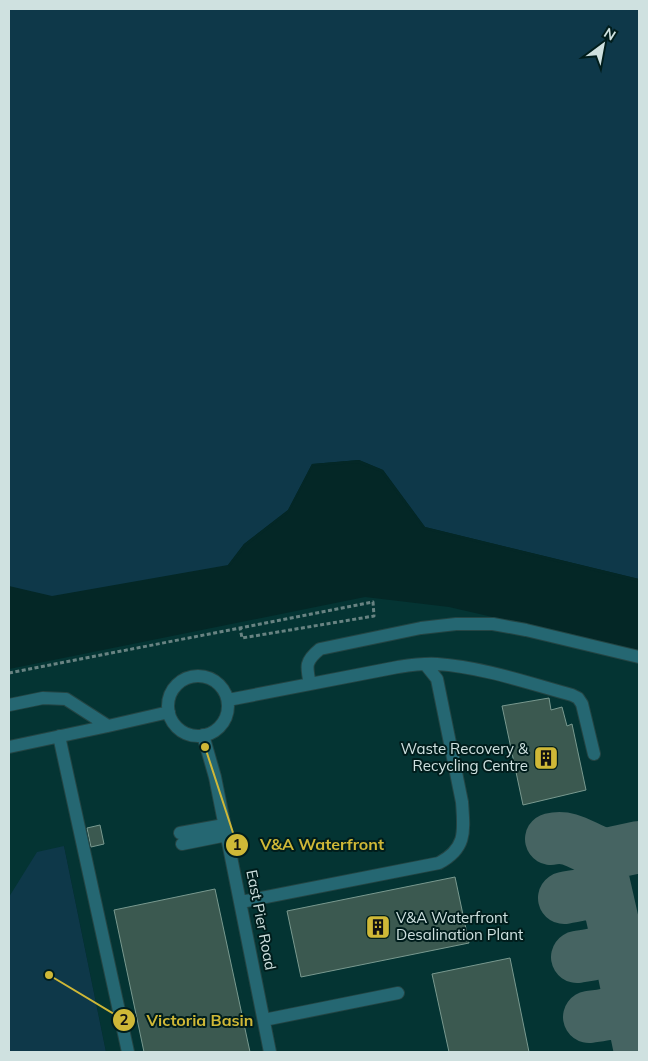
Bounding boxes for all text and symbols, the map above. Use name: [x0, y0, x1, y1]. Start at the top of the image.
north arrow: [578, 20, 628, 70]
text: N: [601, 24, 619, 44]
place label: Waste Recovery & Recycling Centre: [401, 739, 529, 775]
building icon: Waste Recovery & Recycling Centre: [533, 745, 559, 771]
callout: V&A Waterfront: [225, 829, 394, 860]
text: V&A Waterfront: [259, 834, 384, 854]
text: 1: [232, 835, 242, 854]
street label: East Pier Road: [242, 868, 281, 972]
place label: V&A Waterfront Desalination Plant: [396, 908, 523, 944]
building icon: V&A Waterfront Desalination Plant: [365, 914, 391, 940]
callout: Victoria Basin: [112, 1005, 264, 1036]
text: 2: [119, 1010, 129, 1029]
text: Victoria Basin: [146, 1010, 253, 1030]

